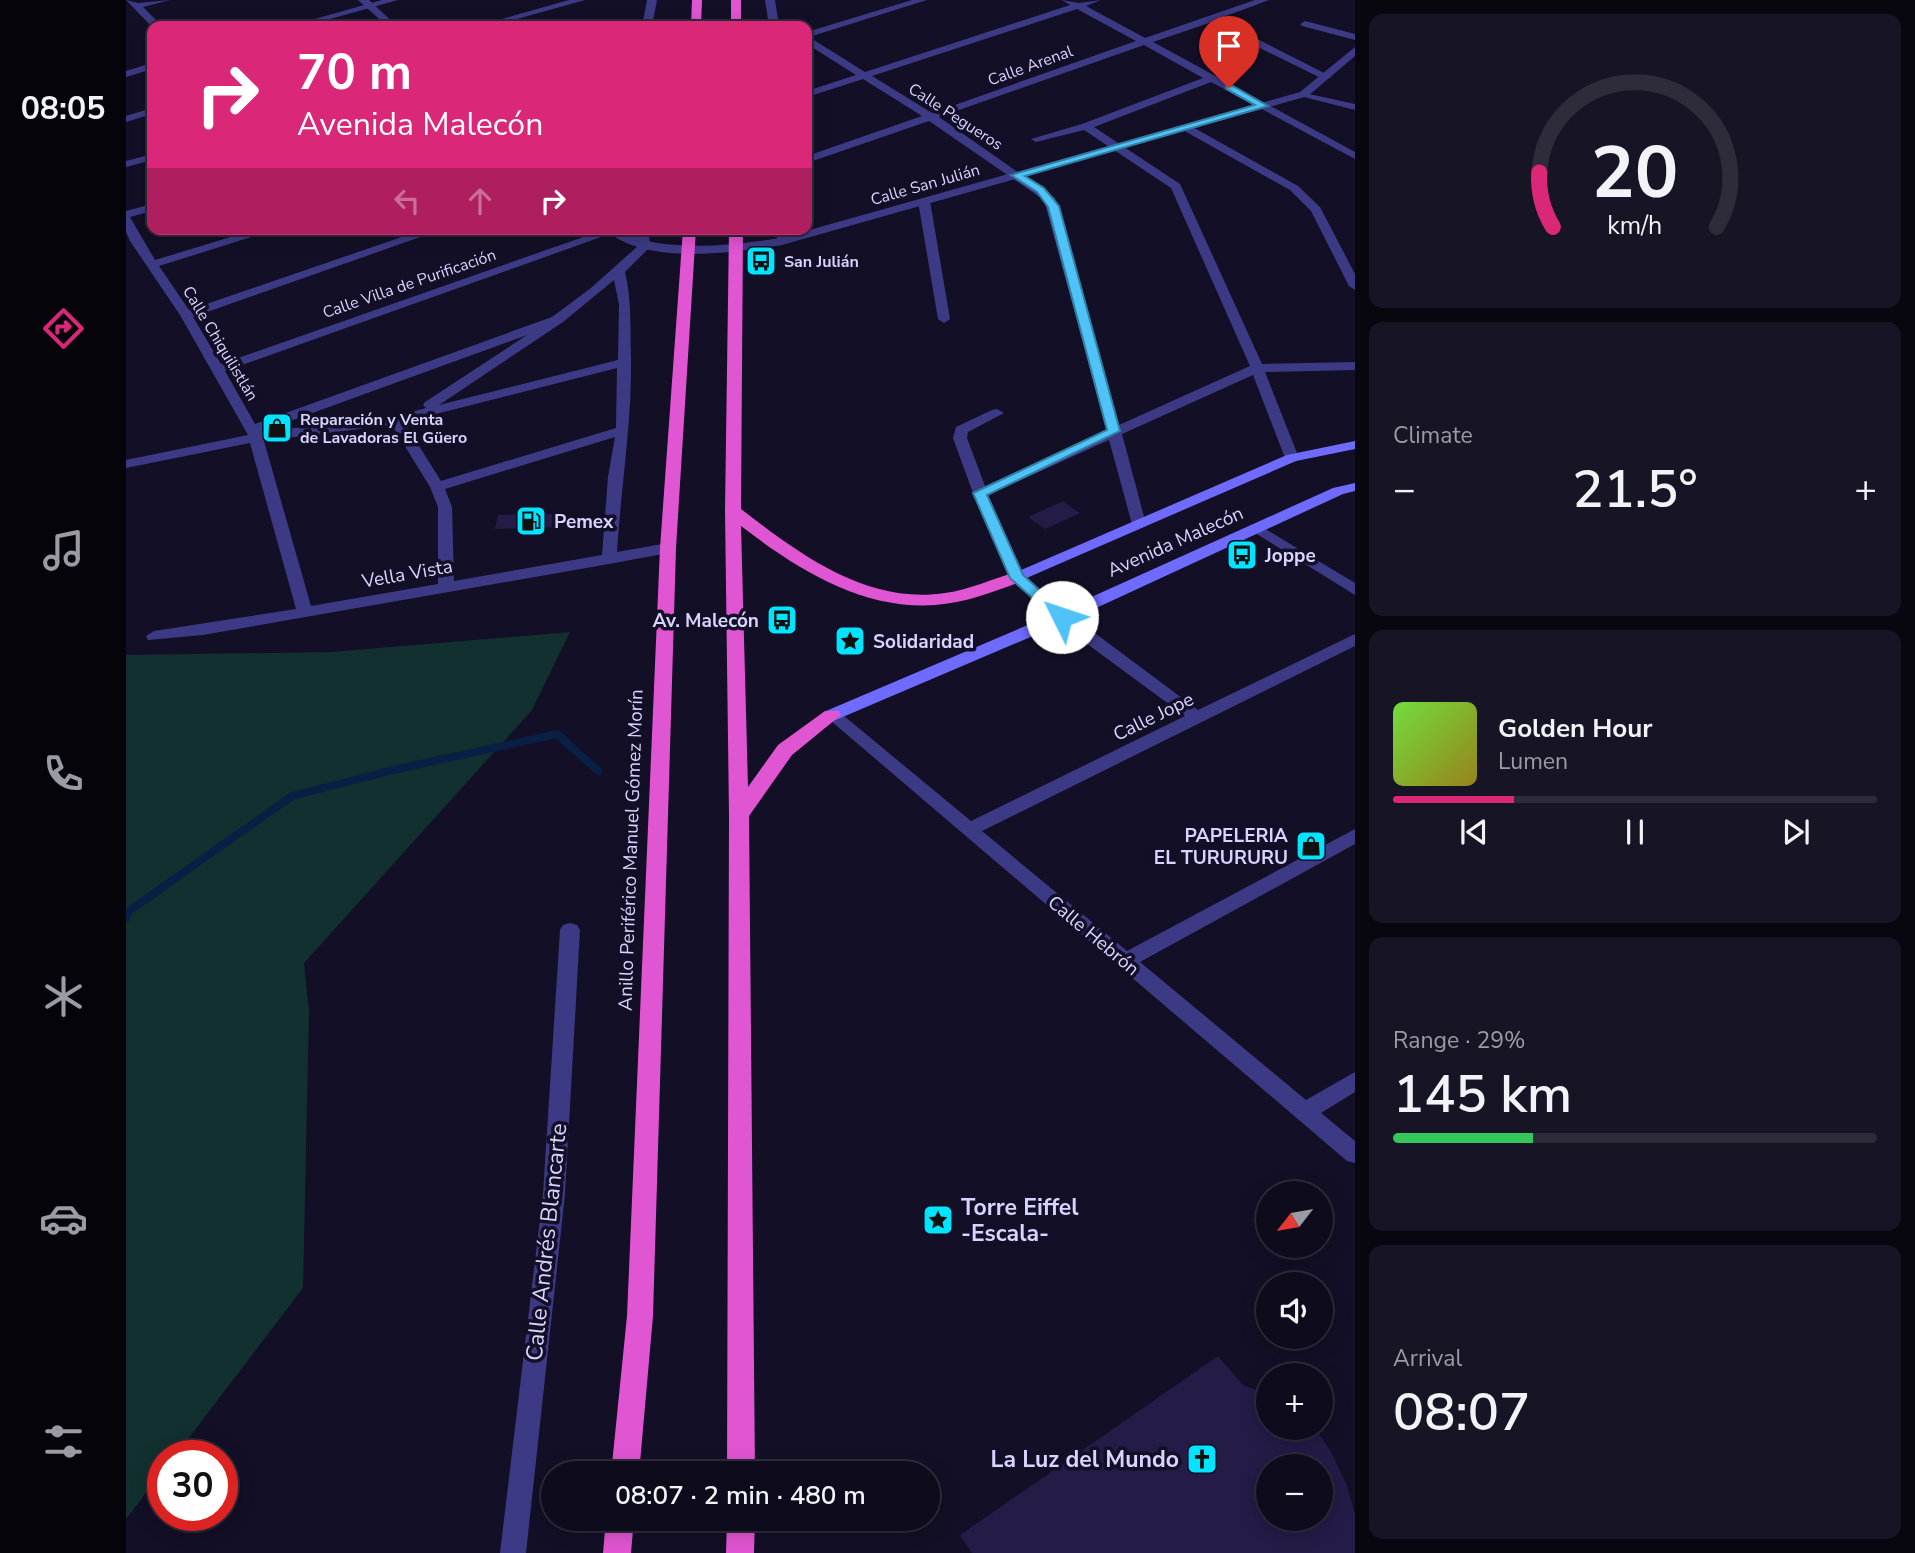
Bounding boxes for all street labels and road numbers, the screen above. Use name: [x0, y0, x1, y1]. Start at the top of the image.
street label: Calle Arenal: [985, 40, 1076, 92]
street label: Calle Pegueros: [904, 78, 1007, 156]
street label: Calle San Julián: [868, 159, 982, 211]
street label: Calle Villa de Purificación: [320, 244, 499, 324]
street label: Calle Chiquilistlán: [177, 282, 263, 405]
street label: Avenida Malecón: [1103, 500, 1247, 584]
street label: Vella Vista: [359, 553, 455, 595]
street label: Calle Jope: [1109, 686, 1198, 748]
street label: Anillo Periférico Manuel Gómez Morín: [612, 689, 650, 1011]
street label: Calle Hebrón: [1042, 890, 1145, 982]
street label: Calle Andrés Blancarte: [519, 1122, 574, 1362]

